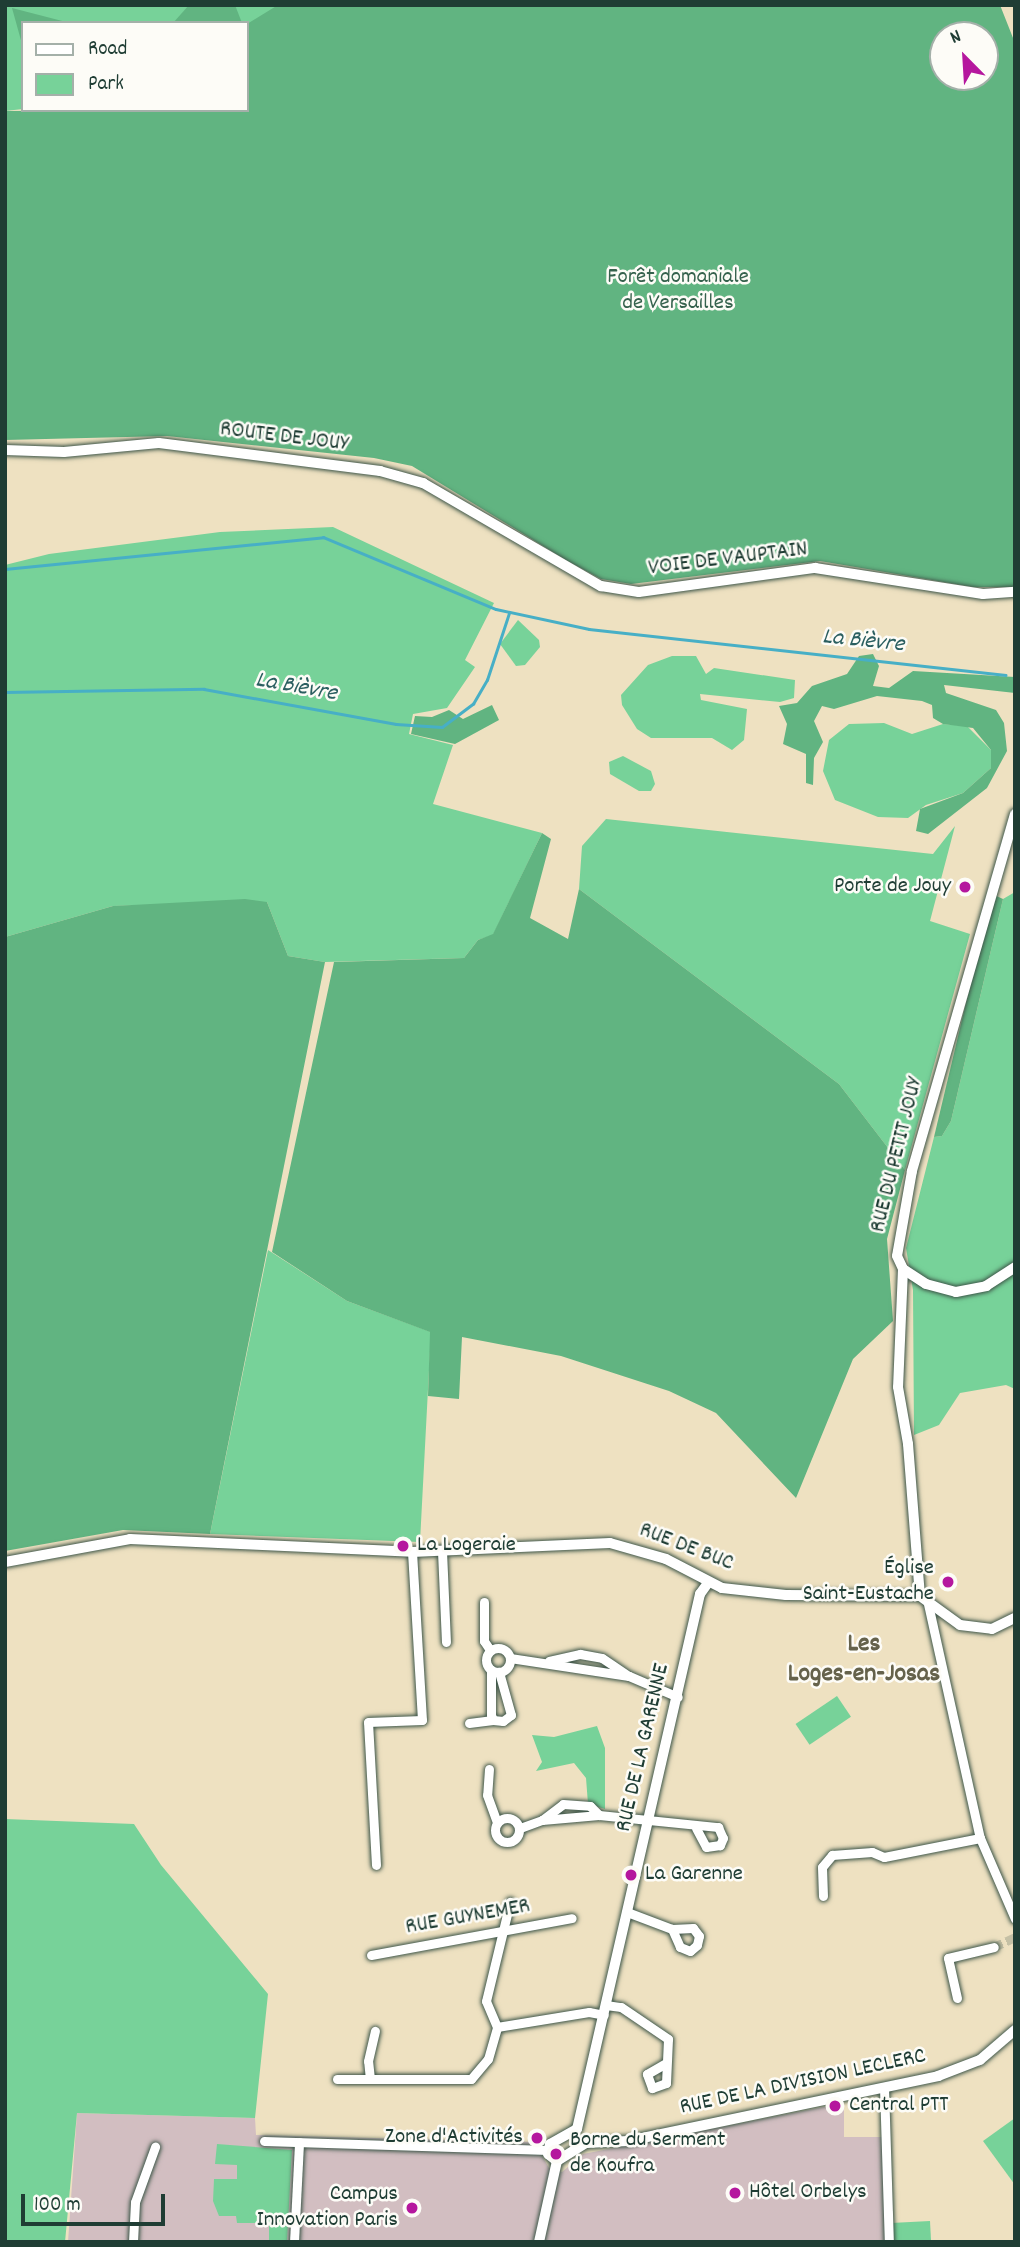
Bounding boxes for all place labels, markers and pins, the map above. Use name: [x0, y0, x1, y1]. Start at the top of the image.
place label: Porte de Jouy: [834, 873, 951, 901]
marker: Porte de Jouy: [957, 879, 973, 895]
place label: La Logeraie: [417, 1532, 516, 1560]
marker: La Logeraie: [395, 1538, 411, 1554]
place label: Église Saint-Eustache: [803, 1555, 934, 1609]
marker: Église Saint-Eustache: [940, 1574, 956, 1590]
place label: La Garenne: [645, 1861, 743, 1889]
marker: La Garenne: [623, 1867, 639, 1883]
place label: Central PTT: [849, 2092, 948, 2120]
marker: Central PTT: [827, 2098, 843, 2114]
place label: Zone d'Activités: [385, 2124, 523, 2152]
place label: Borne du Serment de Koufra: [570, 2127, 725, 2181]
marker: Zone d'Activités: [529, 2130, 545, 2146]
marker: Borne du Serment de Koufra: [548, 2146, 564, 2162]
place label: Hôtel Orbelys: [749, 2179, 867, 2207]
place label: Campus Innovation Paris: [257, 2181, 398, 2235]
marker: Hôtel Orbelys: [727, 2185, 743, 2201]
marker: Campus Innovation Paris: [404, 2200, 420, 2216]

